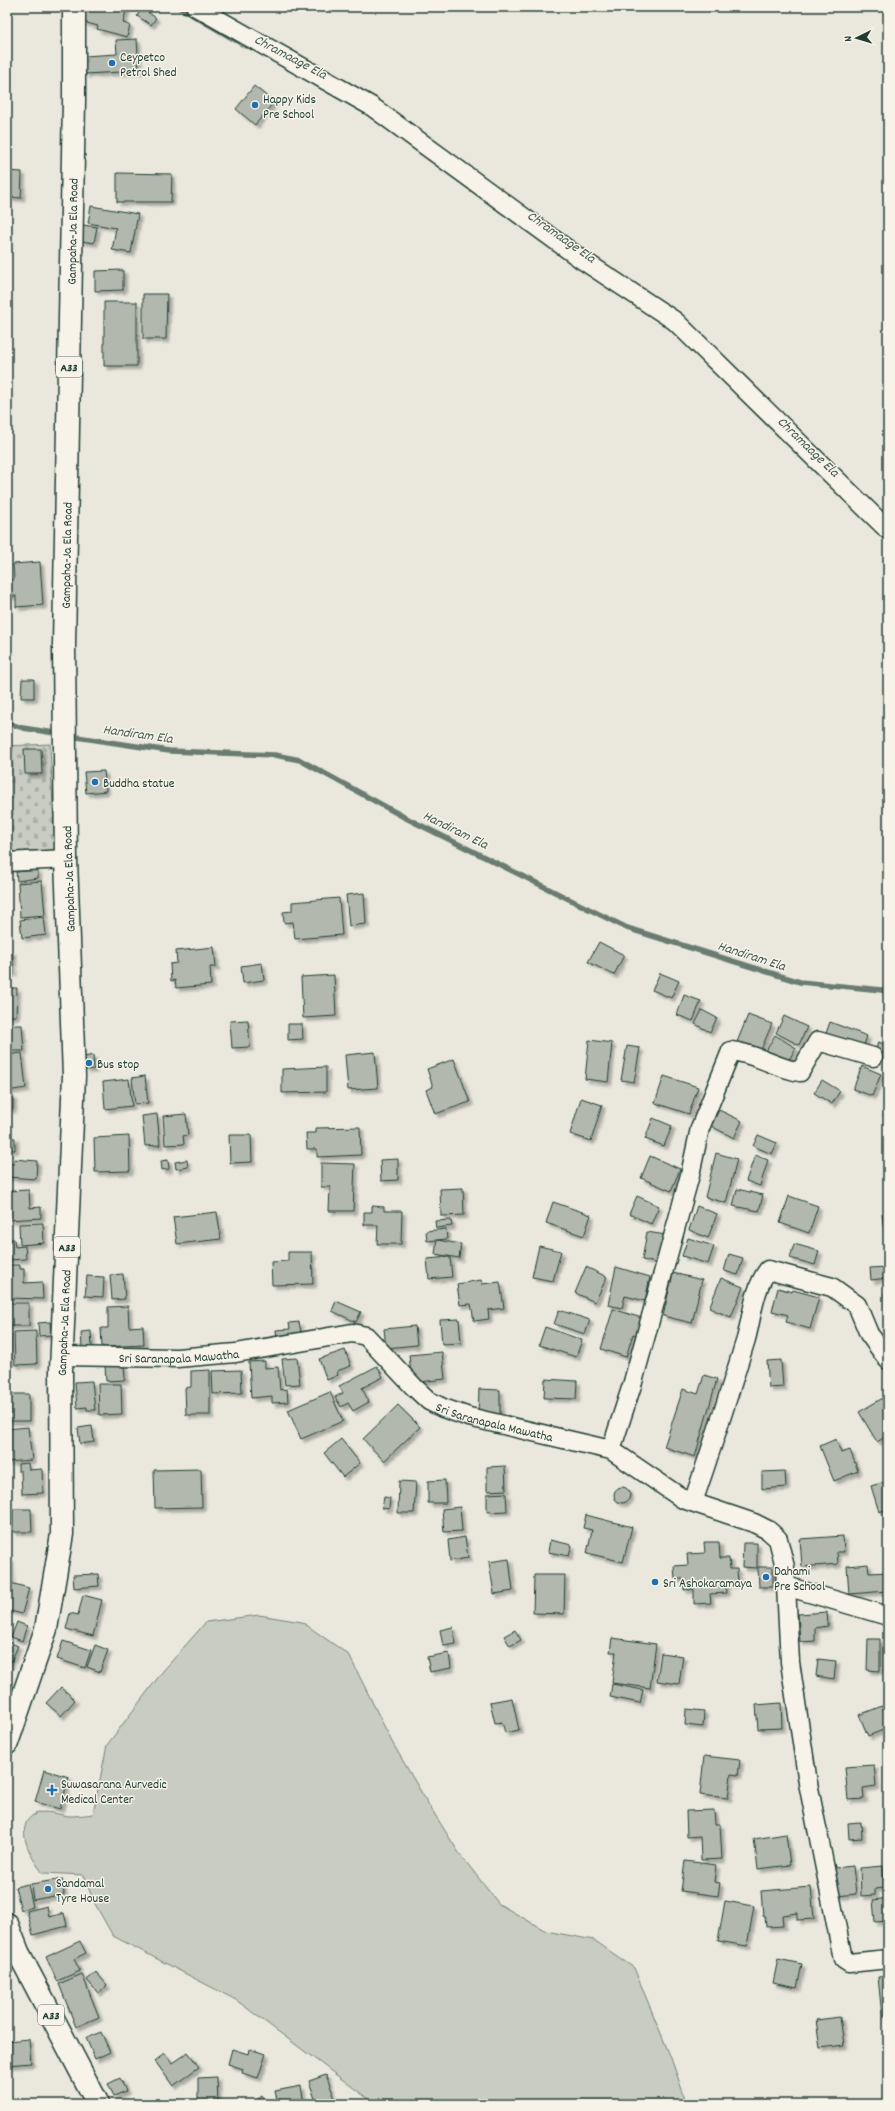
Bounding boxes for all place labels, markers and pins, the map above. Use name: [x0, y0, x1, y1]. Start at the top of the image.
place label: Ceypetco Petrol Shed: [120, 49, 177, 83]
marker: Ceypetco Petrol Shed: [107, 58, 117, 68]
place label: Happy Kids Pre School: [263, 91, 316, 125]
marker: Happy Kids Pre School: [250, 100, 260, 110]
place label: Buddha statue: [103, 775, 175, 794]
marker: Buddha statue: [90, 777, 100, 787]
place label: Bus stop: [97, 1056, 139, 1075]
marker: Bus stop: [84, 1058, 94, 1068]
place label: Dahami Pre School: [774, 1563, 825, 1597]
marker: Dahami Pre School: [761, 1572, 771, 1582]
place label: Sri Ashokaramaya: [663, 1575, 753, 1594]
marker: Sri Ashokaramaya: [650, 1577, 660, 1587]
place label: Suwasarana Aurvedic Medical Center: [61, 1776, 167, 1810]
marker: Suwasarana Aurvedic Medical Center: [46, 1784, 58, 1796]
place label: Sandamal Tyre House: [56, 1875, 110, 1909]
marker: Sandamal Tyre House: [43, 1884, 53, 1894]

